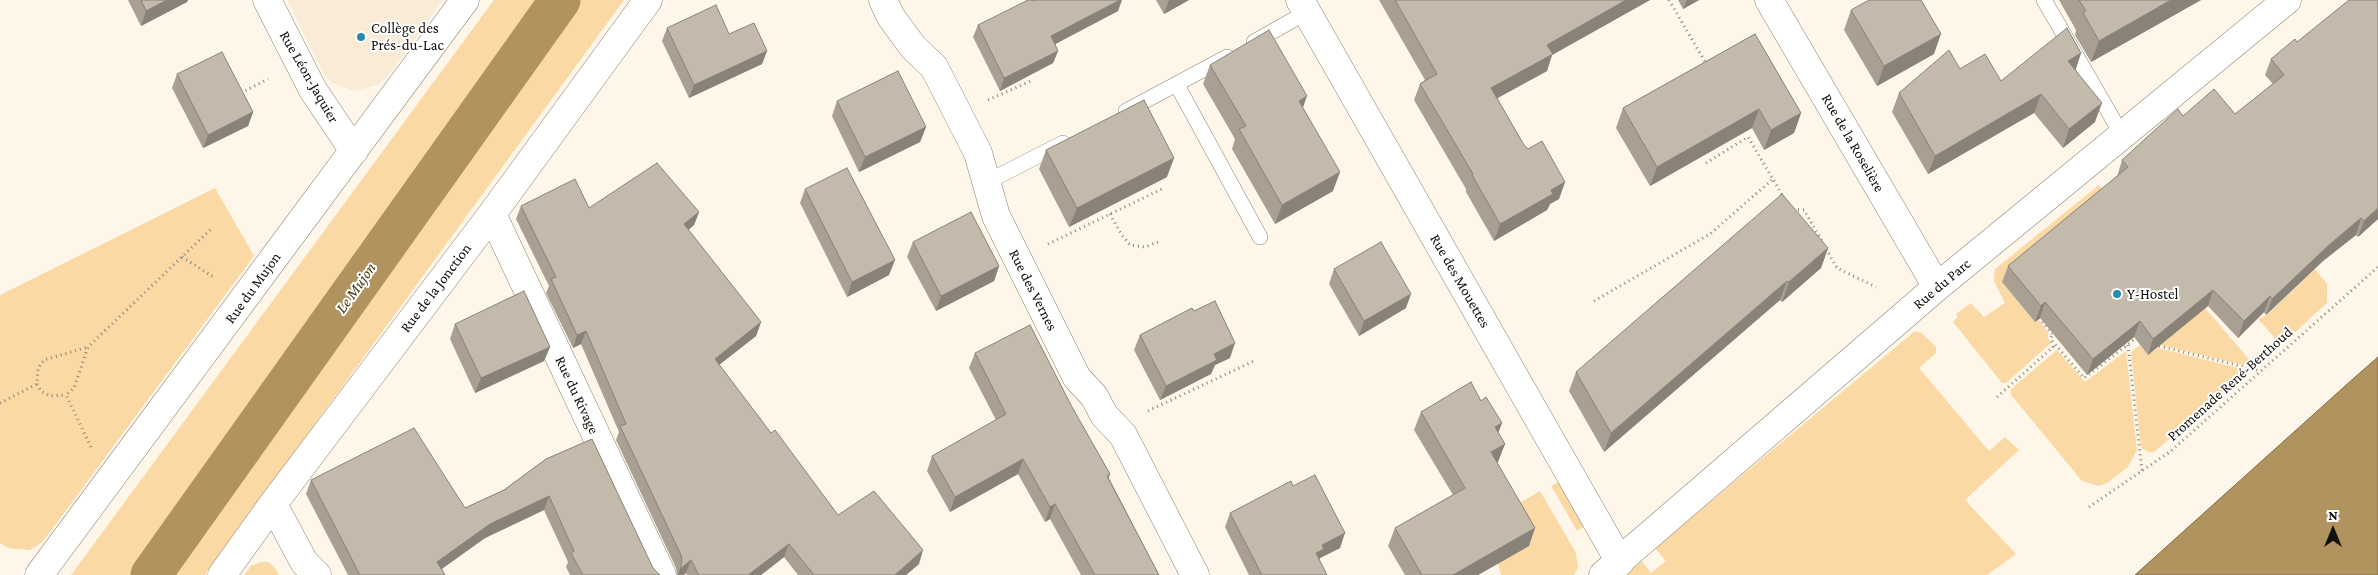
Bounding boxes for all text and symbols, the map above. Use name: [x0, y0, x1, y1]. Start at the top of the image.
place label: Collège des Prés-du-Lac: [371, 19, 444, 54]
street label: Rue Léon-Jaquier: [275, 28, 343, 126]
marker: Collège des Prés-du-Lac: [355, 31, 367, 43]
street label: Rue de la Roselière: [1818, 91, 1888, 195]
street label: Rue des Mouettes: [1426, 231, 1494, 331]
street label: Rue de la Jonction: [397, 240, 475, 336]
street label: Rue des Vernes: [1005, 246, 1061, 334]
street label: Rue du Mujon: [221, 249, 285, 327]
street label: Rue du Parc: [1910, 255, 1974, 313]
water label: Le Mujon: [332, 259, 380, 317]
place label: Y-Hostel: [2127, 285, 2178, 303]
marker: Y-Hostel: [2111, 288, 2123, 300]
street label: Promenade René-Berthoud: [2164, 323, 2296, 445]
street label: Rue du Rivage: [551, 353, 603, 437]
north arrow: [2308, 505, 2358, 555]
text: N: [2328, 507, 2338, 523]

